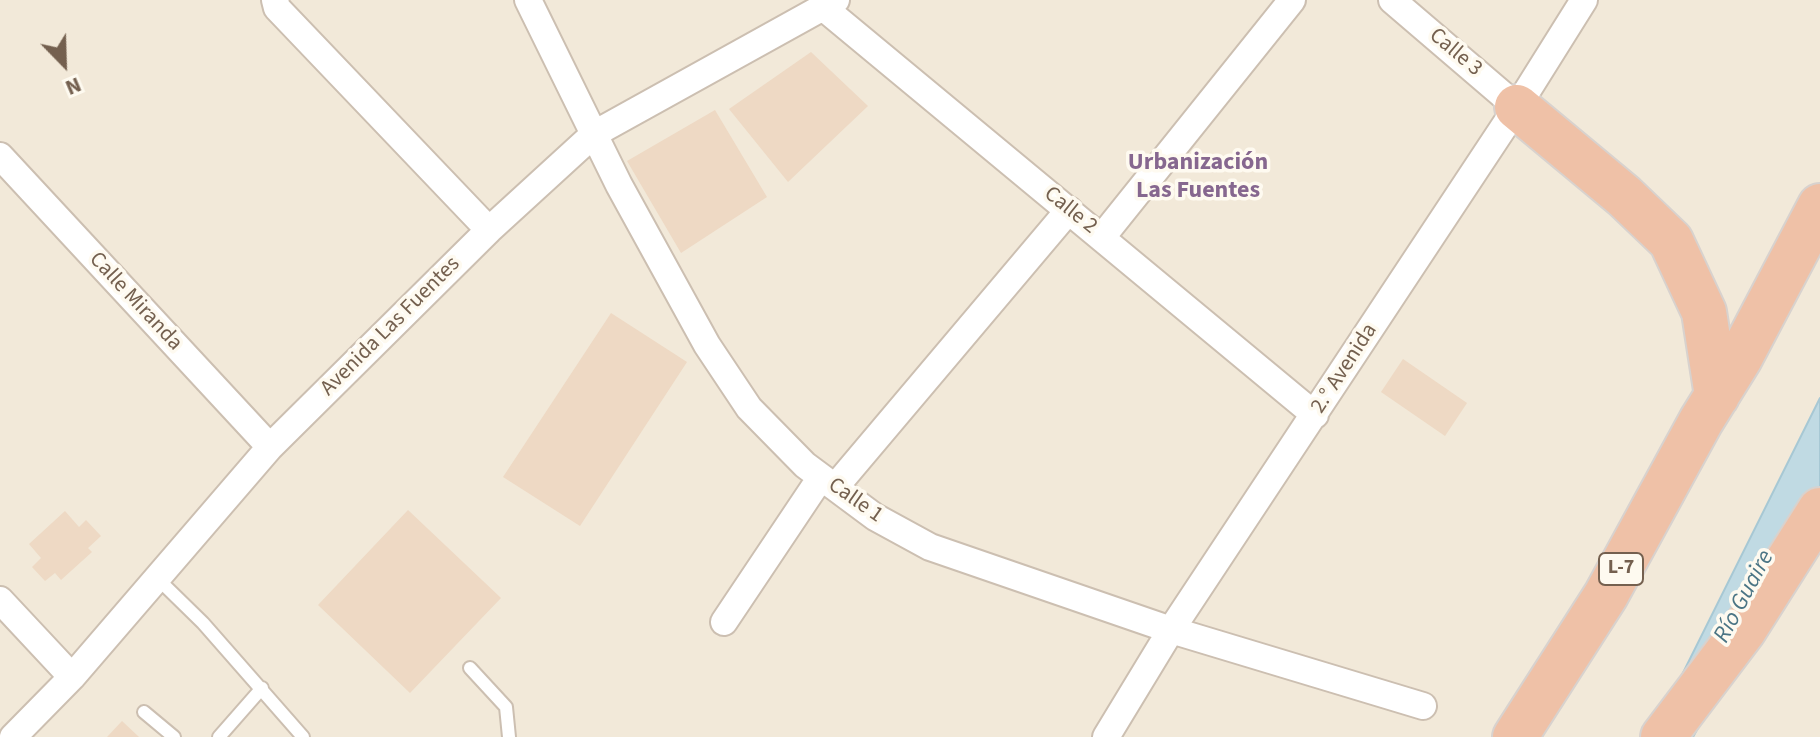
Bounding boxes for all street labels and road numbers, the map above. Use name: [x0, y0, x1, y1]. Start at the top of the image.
street label: Calle 3: [1423, 23, 1487, 83]
street label: Calle 2: [1038, 182, 1102, 240]
street label: Calle Miranda: [83, 247, 187, 357]
street label: Avenida Las Fuentes: [316, 252, 466, 402]
street label: 2.° Avenida: [1306, 319, 1384, 419]
street label: Calle 1: [822, 473, 888, 529]
road number: L-7: [1599, 553, 1643, 585]

